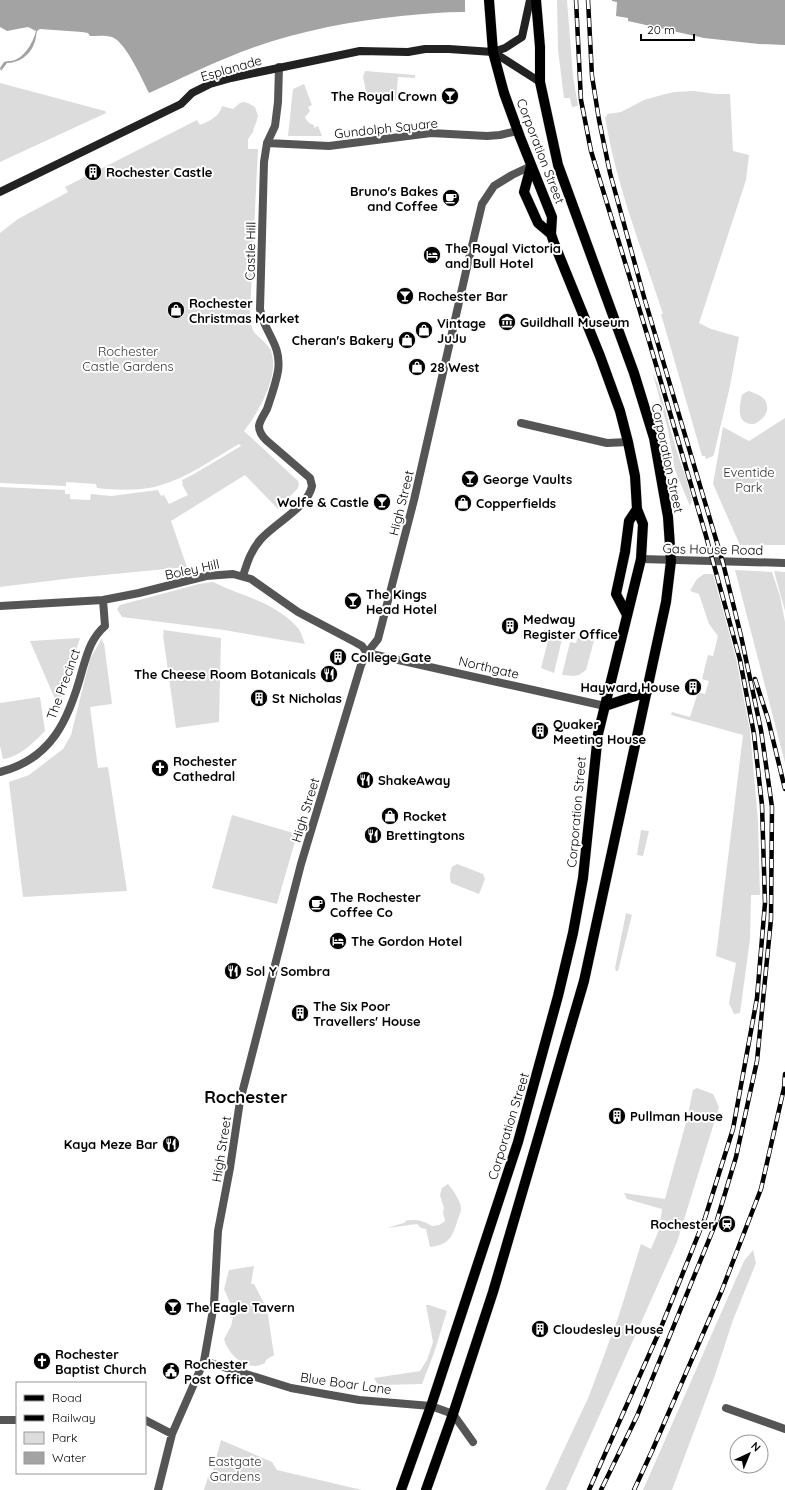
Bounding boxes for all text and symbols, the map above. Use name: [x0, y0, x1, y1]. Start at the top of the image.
scale bar: [641, 16, 694, 42]
text: 20 m: [647, 22, 675, 37]
street label: Esplanade: [199, 52, 263, 84]
bar icon: The Royal Crown: [440, 86, 460, 106]
place label: The Royal Crown: [331, 88, 437, 104]
street label: Corporation Street: [514, 96, 568, 206]
street label: Gundolph Square: [333, 115, 439, 141]
building icon: Rochester Castle: [83, 162, 103, 182]
place label: Rochester Castle: [106, 164, 213, 180]
place label: Bruno's Bakes and Coffee: [350, 183, 438, 214]
cafe icon: Bruno's Bakes and Coffee: [441, 188, 461, 208]
street label: Castle Hill: [241, 221, 259, 281]
place label: The Royal Victoria and Bull Hotel: [445, 240, 561, 271]
hotel icon: The Royal Victoria and Bull Hotel: [422, 245, 442, 265]
bar icon: Rochester Bar: [395, 286, 415, 306]
place label: Rochester Bar: [418, 288, 508, 304]
place label: Rochester Christmas Market: [189, 295, 300, 326]
shop icon: Rochester Christmas Market: [166, 300, 186, 320]
museum icon: Guildhall Museum: [497, 312, 517, 332]
place label: Guildhall Museum: [520, 314, 630, 330]
place label: Vintage JuJu: [437, 315, 486, 346]
shop icon: Vintage JuJu: [414, 320, 434, 340]
shop icon: Cheran's Bakery: [397, 330, 417, 350]
place label: Cheran's Bakery: [292, 332, 394, 348]
park label: Rochester Castle Gardens: [82, 343, 174, 374]
shop icon: 28 West: [407, 357, 427, 377]
place label: 28 West: [430, 359, 479, 375]
street label: Corporation Street: [649, 402, 687, 514]
park label: Eventide Park: [723, 464, 775, 495]
street label: High Street: [385, 469, 417, 537]
bar icon: George Vaults: [460, 469, 480, 489]
place label: George Vaults: [483, 471, 572, 487]
bar icon: Wolfe & Castle: [372, 492, 392, 512]
shop icon: Copperfields: [453, 493, 473, 513]
place label: Wolfe & Castle: [277, 494, 369, 510]
place label: Copperfields: [476, 495, 556, 511]
street label: Gas House Road: [663, 540, 763, 558]
street label: Boley Hill: [163, 555, 221, 583]
place label: The Kings Head Hotel: [366, 586, 437, 617]
bar icon: The Kings Head Hotel: [343, 591, 363, 611]
place label: Medway Register Office: [523, 611, 618, 642]
building icon: Medway Register Office: [500, 616, 520, 636]
street label: The Precinct: [43, 646, 83, 722]
building icon: College Gate: [328, 647, 348, 667]
place label: College Gate: [351, 649, 432, 665]
street label: Northgate: [457, 652, 521, 682]
restaurant icon: The Cheese Room Botanicals: [319, 664, 339, 684]
place label: The Cheese Room Botanicals: [134, 666, 316, 682]
building icon: Hayward House: [683, 677, 703, 697]
place label: Hayward House: [580, 679, 680, 695]
building icon: St Nicholas: [249, 688, 269, 708]
place label: St Nicholas: [272, 690, 342, 706]
place label: Quaker Meeting House: [553, 716, 646, 747]
building icon: Quaker Meeting House: [530, 721, 550, 741]
place label: Rochester Cathedral: [173, 753, 237, 784]
street label: Corporation Street: [563, 756, 589, 868]
church icon: Rochester Cathedral: [150, 758, 170, 778]
restaurant icon: ShakeAway: [355, 770, 375, 790]
place label: ShakeAway: [378, 772, 450, 788]
street label: High Street: [288, 776, 322, 844]
shop icon: Rocket: [380, 806, 400, 826]
place label: Rocket: [403, 808, 447, 824]
restaurant icon: Brettingtons: [363, 825, 383, 845]
place label: Brettingtons: [386, 827, 465, 843]
place label: The Rochester Coffee Co: [330, 889, 421, 920]
cafe icon: The Rochester Coffee Co: [307, 894, 327, 914]
hotel icon: The Gordon Hotel: [328, 931, 348, 951]
place label: The Gordon Hotel: [351, 933, 462, 949]
restaurant icon: Sol Y Sombra: [223, 961, 243, 981]
place label: Sol Y Sombra: [246, 963, 330, 979]
place label: The Six Poor Travellers' House: [313, 998, 421, 1029]
building icon: The Six Poor Travellers' House: [290, 1003, 310, 1023]
street label: Corporation Street: [484, 1070, 532, 1182]
district label: Rochester: [204, 1086, 288, 1107]
building icon: Pullman House: [607, 1106, 627, 1126]
place label: Pullman House: [630, 1108, 723, 1124]
street label: High Street: [208, 1115, 234, 1183]
restaurant icon: Kaya Meze Bar: [161, 1134, 181, 1154]
place label: Kaya Meze Bar: [64, 1136, 158, 1152]
station icon: Rochester: [717, 1214, 737, 1234]
place label: Rochester: [650, 1216, 714, 1232]
bar icon: The Eagle Tavern: [163, 1297, 183, 1317]
place label: The Eagle Tavern: [186, 1299, 295, 1315]
building icon: Cloudesley House: [530, 1319, 550, 1339]
place label: Cloudesley House: [553, 1321, 664, 1337]
place label: Rochester Baptist Church: [55, 1346, 147, 1377]
church icon: Rochester Baptist Church: [32, 1351, 52, 1371]
place label: Rochester Post Office: [184, 1356, 254, 1387]
public building icon: Rochester Post Office: [161, 1361, 181, 1381]
street label: Blue Boar Lane: [299, 1369, 393, 1397]
legend: [16, 1382, 146, 1474]
text: Road: [52, 1390, 82, 1405]
text: Railway: [52, 1410, 96, 1425]
text: Park: [52, 1430, 77, 1445]
north arrow: [729, 1434, 769, 1474]
text: N: [748, 1439, 764, 1455]
text: Water: [52, 1450, 87, 1465]
park label: Eastgate Gardens: [208, 1453, 262, 1484]

